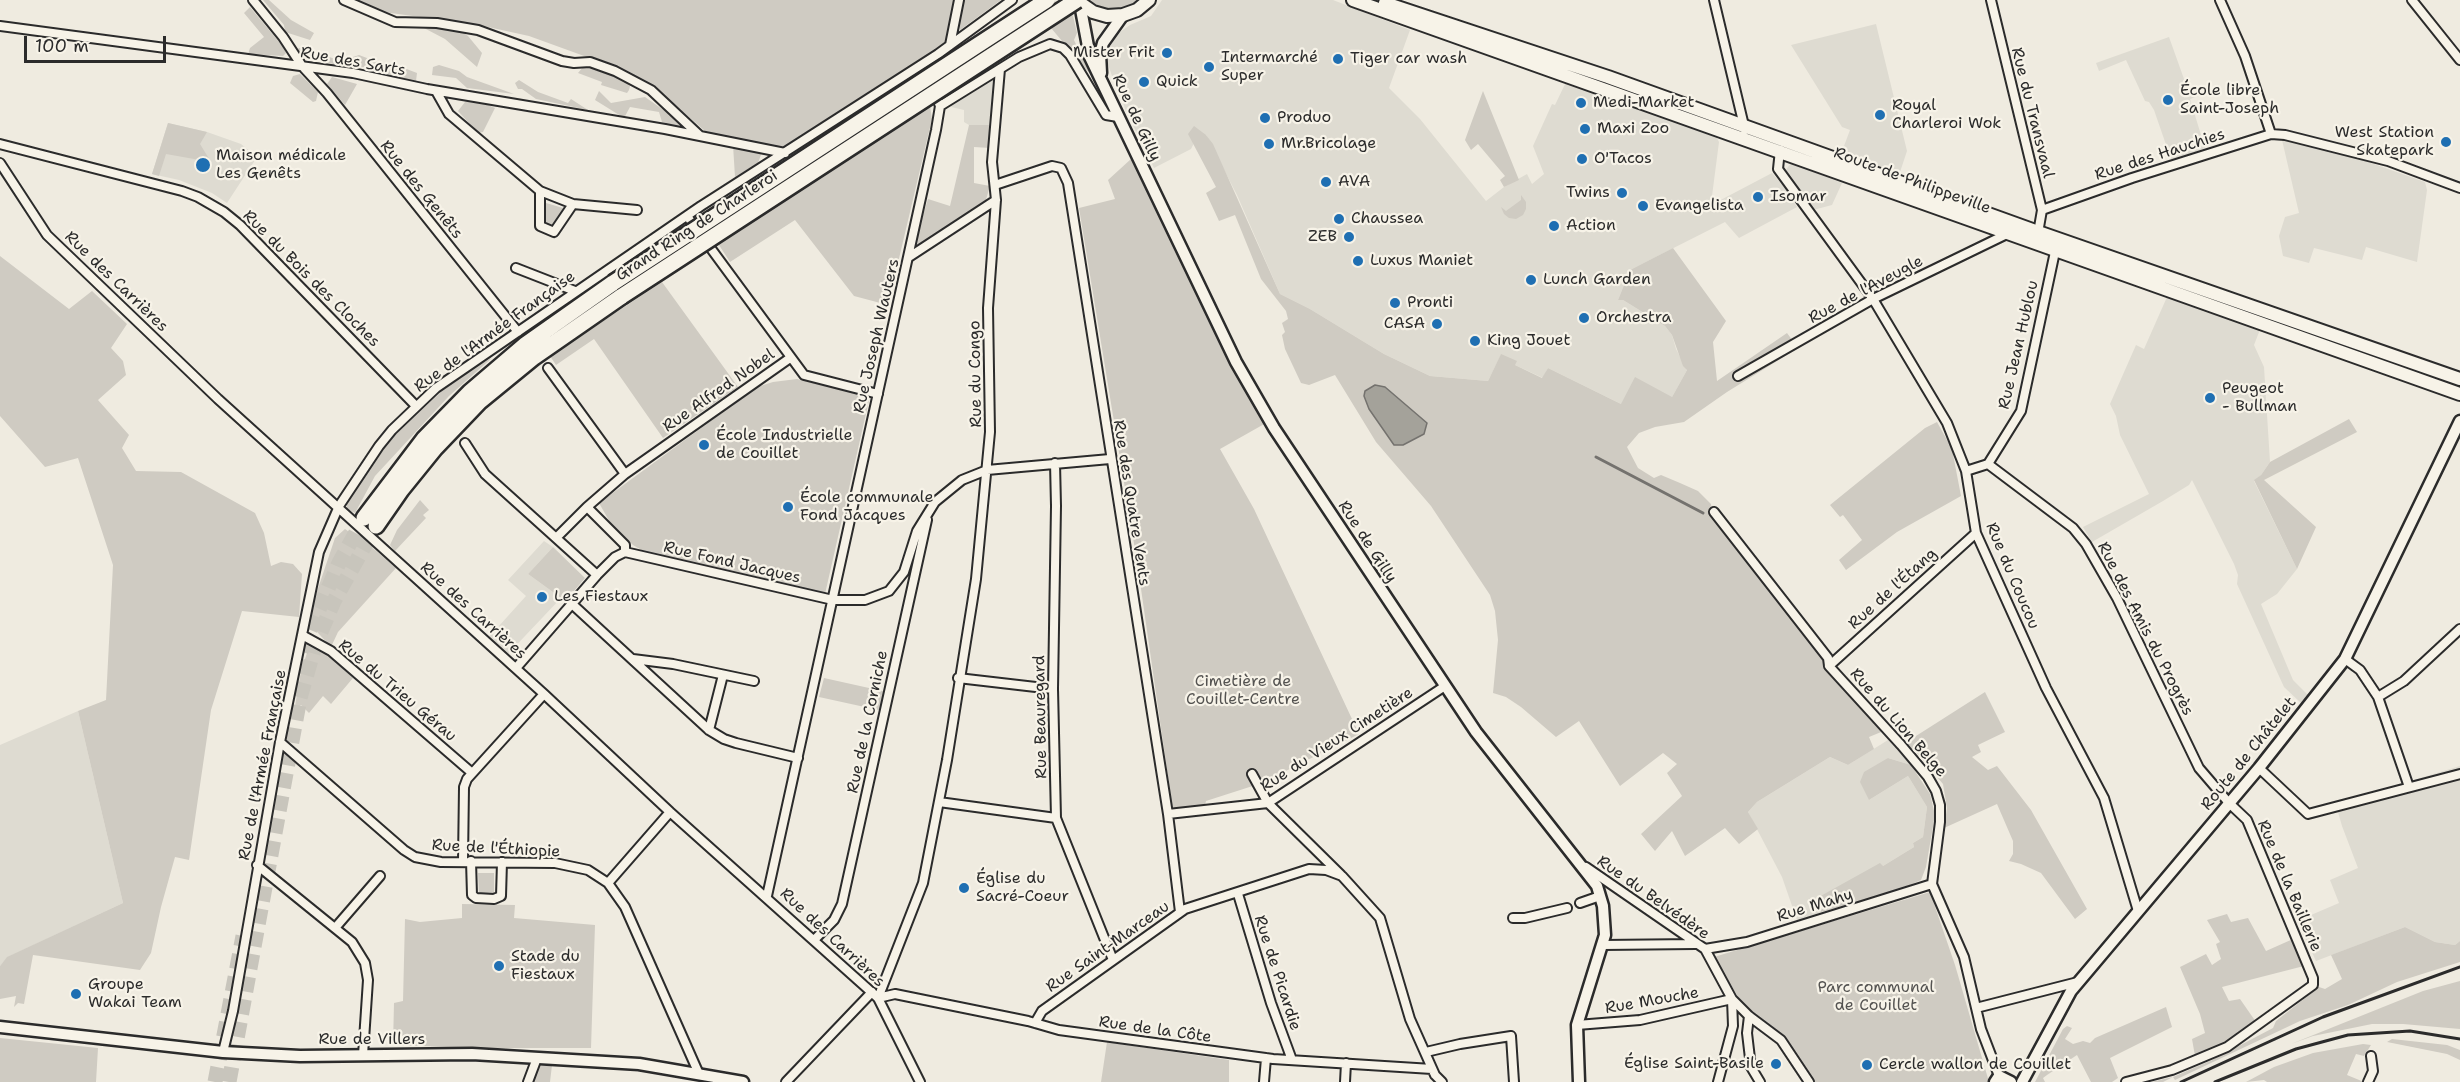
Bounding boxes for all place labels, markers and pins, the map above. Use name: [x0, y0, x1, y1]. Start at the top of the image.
place label: Mister Frit: [1073, 43, 1155, 63]
marker: Mister Frit: [1160, 46, 1174, 60]
place label: Intermarché Super: [1221, 48, 1318, 86]
place label: Tiger car wash: [1350, 49, 1467, 69]
marker: Tiger car wash: [1331, 52, 1345, 66]
marker: Intermarché Super: [1202, 60, 1216, 74]
place label: Quick: [1156, 72, 1198, 92]
marker: Quick: [1137, 75, 1151, 89]
place label: École libre Saint-Joseph: [2180, 81, 2279, 119]
place label: Medi-Market: [1593, 93, 1694, 113]
marker: École libre Saint-Joseph: [2161, 93, 2175, 107]
marker: Medi-Market: [1574, 96, 1588, 110]
place label: Royal Charleroi Wok: [1892, 96, 2001, 134]
place label: Produo: [1277, 108, 1331, 128]
marker: Royal Charleroi Wok: [1873, 108, 1887, 122]
marker: Produo: [1258, 111, 1272, 125]
place label: Maxi Zoo: [1597, 119, 1669, 139]
marker: Maxi Zoo: [1578, 122, 1592, 136]
place label: West Station Skatepark: [2335, 123, 2434, 161]
place label: Mr.Bricolage: [1281, 134, 1376, 154]
marker: West Station Skatepark: [2439, 135, 2453, 149]
marker: Mr.Bricolage: [1262, 137, 1276, 151]
place label: Maison médicale Les Genêts: [216, 146, 346, 184]
place label: O'Tacos: [1594, 149, 1652, 169]
marker: O'Tacos: [1575, 152, 1589, 166]
marker: Maison médicale Les Genêts: [194, 156, 212, 174]
place label: AVA: [1338, 172, 1370, 192]
marker: AVA: [1319, 175, 1333, 189]
place label: Twins: [1566, 183, 1610, 203]
marker: Twins: [1615, 186, 1629, 200]
place label: Isomar: [1770, 187, 1827, 207]
marker: Isomar: [1751, 190, 1765, 204]
place label: Evangelista: [1655, 196, 1744, 216]
marker: Evangelista: [1636, 199, 1650, 213]
place label: Chaussea: [1351, 209, 1423, 229]
marker: Chaussea: [1332, 212, 1346, 226]
place label: Action: [1566, 216, 1616, 236]
marker: Action: [1547, 219, 1561, 233]
place label: ZEB: [1308, 227, 1337, 247]
marker: ZEB: [1342, 230, 1356, 244]
place label: Luxus Maniet: [1370, 251, 1473, 271]
marker: Luxus Maniet: [1351, 254, 1365, 268]
place label: Lunch Garden: [1543, 270, 1651, 290]
marker: Lunch Garden: [1524, 273, 1538, 287]
place label: Pronti: [1407, 293, 1453, 313]
marker: Pronti: [1388, 296, 1402, 310]
place label: Orchestra: [1596, 308, 1671, 328]
marker: Orchestra: [1577, 311, 1591, 325]
place label: CASA: [1384, 314, 1425, 334]
marker: CASA: [1430, 317, 1444, 331]
place label: King Jouet: [1487, 331, 1570, 351]
marker: King Jouet: [1468, 334, 1482, 348]
place label: Peugeot - Bullman: [2222, 379, 2297, 417]
marker: Peugeot - Bullman: [2203, 391, 2217, 405]
place label: École Industrielle de Couillet: [716, 426, 852, 464]
marker: École Industrielle de Couillet: [697, 438, 711, 452]
place label: École communale Fond Jacques: [800, 488, 934, 526]
marker: École communale Fond Jacques: [781, 500, 795, 514]
place label: Les Fiestaux: [554, 587, 648, 607]
marker: Les Fiestaux: [535, 590, 549, 604]
place label: Église du Sacré-Coeur: [976, 869, 1069, 907]
marker: Église du Sacré-Coeur: [957, 881, 971, 895]
place label: Stade du Fiestaux: [511, 947, 580, 985]
marker: Stade du Fiestaux: [492, 959, 506, 973]
place label: Groupe Wakai Team: [88, 975, 182, 1013]
marker: Groupe Wakai Team: [69, 987, 83, 1001]
place label: Église Saint-Basile: [1624, 1054, 1764, 1074]
place label: Cercle wallon de Couillet: [1879, 1055, 2071, 1075]
marker: Église Saint-Basile: [1769, 1057, 1783, 1071]
marker: Cercle wallon de Couillet: [1860, 1058, 1874, 1072]

